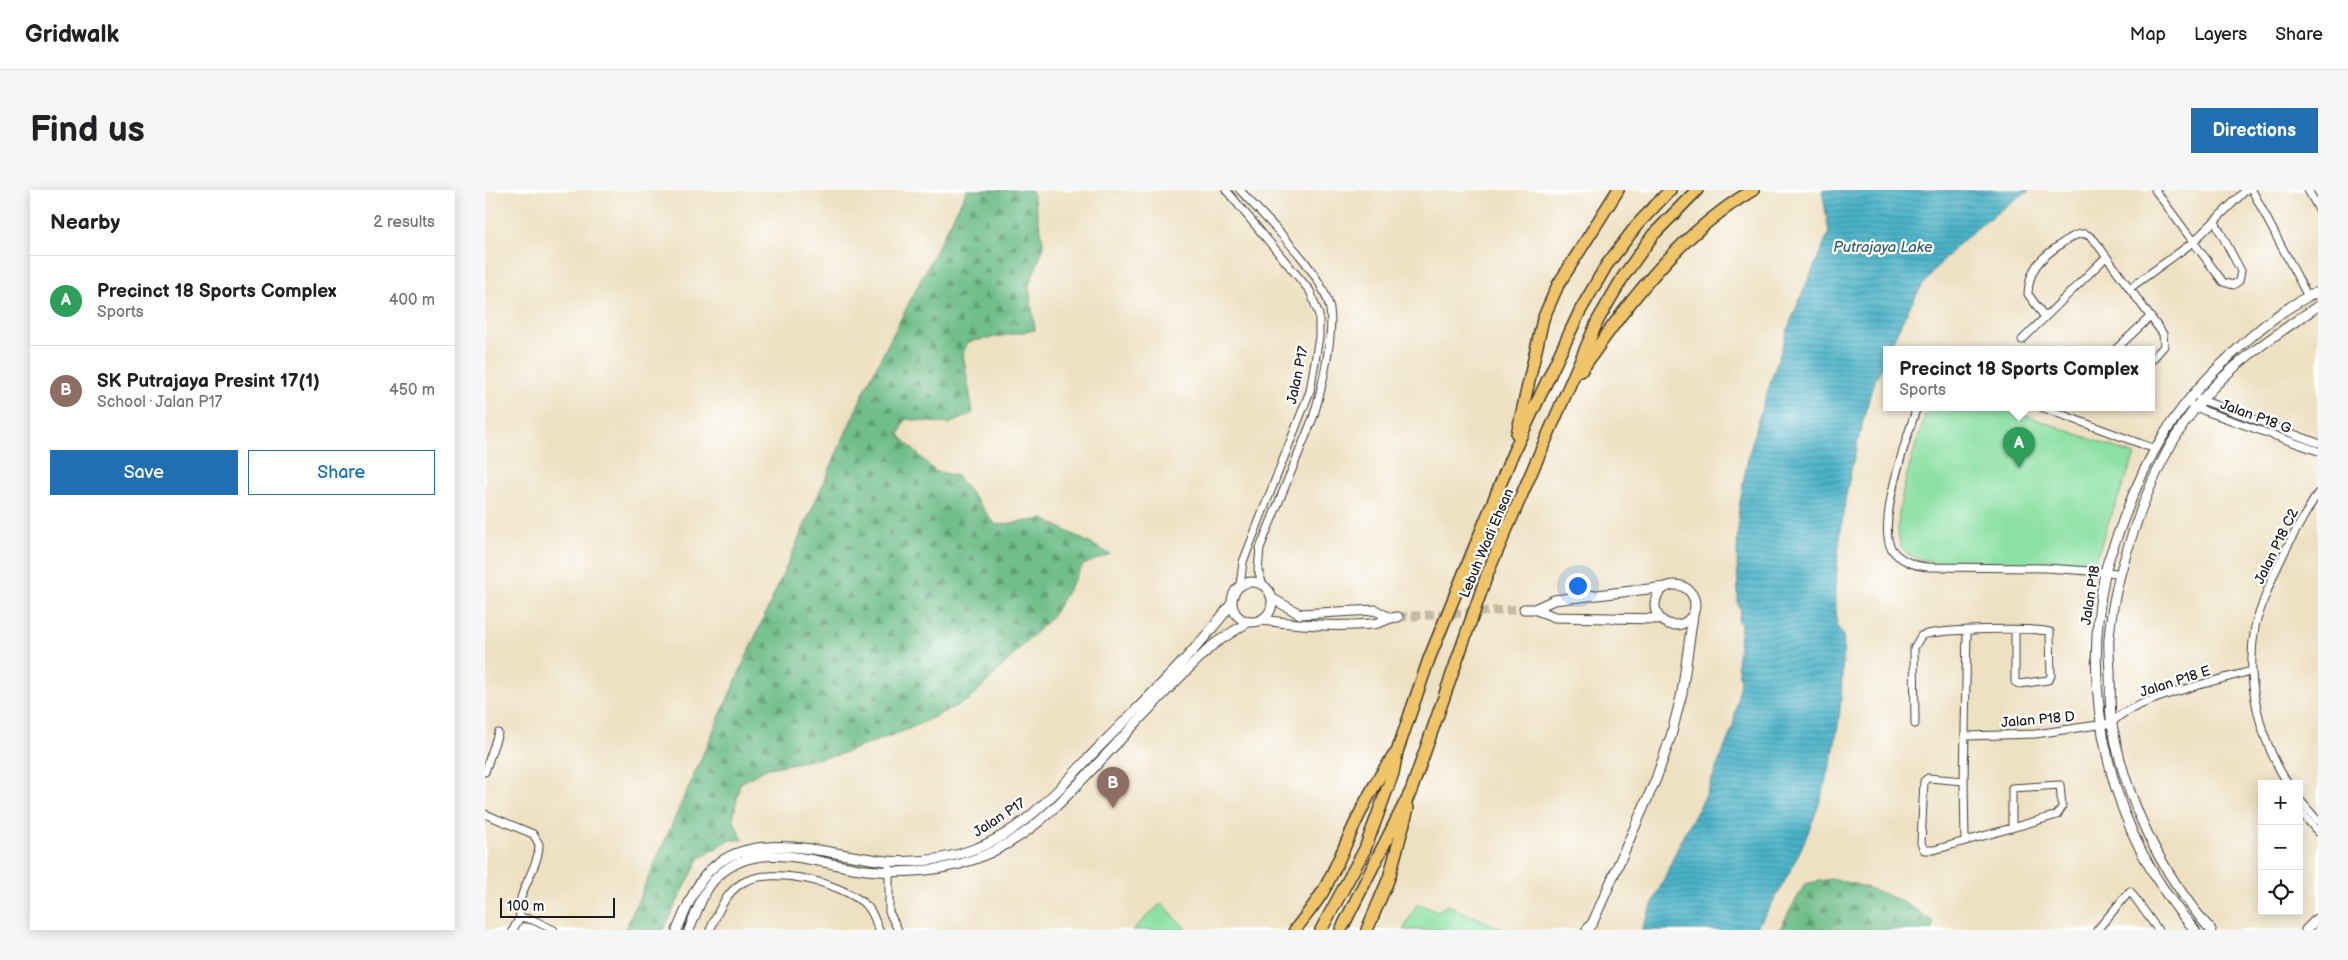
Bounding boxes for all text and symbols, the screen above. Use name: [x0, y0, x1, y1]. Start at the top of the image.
text: Gridwalk: [25, 20, 119, 49]
text: Map: [2130, 24, 2166, 45]
text: Layers: [2194, 24, 2247, 45]
text: Share: [2275, 24, 2323, 45]
button: Directions: [2191, 108, 2318, 153]
text: Find us: [30, 109, 145, 152]
text: Nearby: [50, 210, 120, 235]
text: 2 results: [373, 213, 435, 232]
water label: Putrajaya Lake: [1833, 238, 1933, 257]
text: Precinct 18 Sports Complex: [97, 280, 336, 303]
text: A: [61, 291, 71, 310]
text: 400 m: [389, 291, 435, 310]
text: Sports: [97, 303, 144, 322]
street label: Jalan P17: [1283, 345, 1312, 406]
popup: [1883, 346, 2155, 411]
text: Precinct 18 Sports Complex: [1899, 358, 2139, 381]
text: SK Putrajaya Presint 17(1): [97, 370, 320, 393]
text: B: [60, 381, 72, 400]
text: 450 m: [389, 381, 435, 400]
text: Sports: [1899, 381, 1946, 400]
text: School · Jalan P17: [97, 393, 222, 412]
street label: Jalan P18 G: [2218, 396, 2294, 437]
pin: A: [2003, 427, 2035, 468]
button: Save: [50, 450, 238, 495]
button: Share: [248, 450, 435, 495]
street label: Lebuh Wadi Ehsan: [1456, 486, 1517, 600]
street label: Jalan P18 C2: [2251, 505, 2302, 587]
street label: Jalan P18: [2077, 564, 2104, 626]
your location: [1565, 573, 1591, 599]
street label: Jalan P18 E: [2138, 662, 2212, 701]
street label: Jalan P18 D: [2000, 708, 2076, 731]
pin: B: [1097, 767, 1129, 808]
map controls: [2258, 780, 2303, 915]
button: +: [2258, 780, 2303, 825]
street label: Jalan P17: [970, 794, 1029, 841]
button: −: [2258, 825, 2303, 870]
button: locate: [2258, 870, 2303, 915]
scale bar: [500, 895, 615, 918]
text: 100 m: [507, 898, 544, 915]

